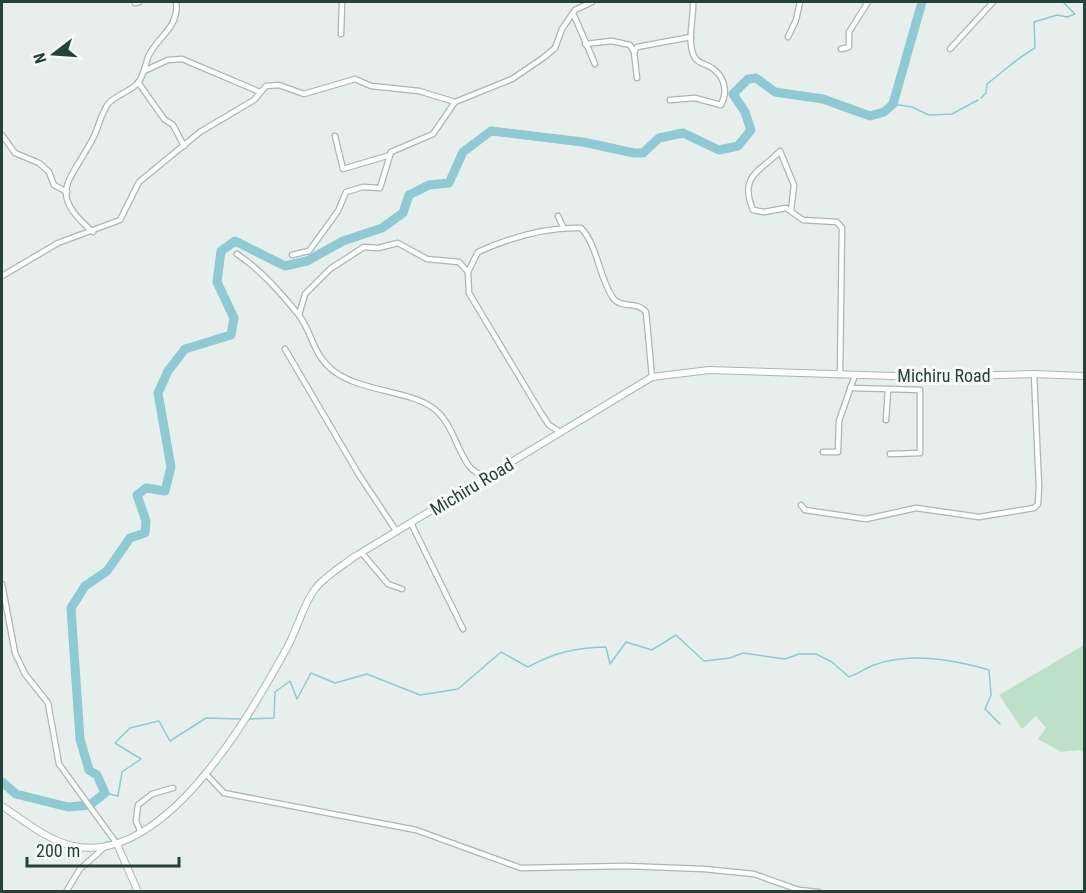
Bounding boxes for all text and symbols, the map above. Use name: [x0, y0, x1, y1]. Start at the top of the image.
north arrow: [24, 24, 84, 84]
text: N: [30, 51, 51, 66]
street label: Michiru Road: [897, 365, 991, 386]
street label: Michiru Road: [426, 454, 517, 520]
scale bar: [27, 830, 178, 868]
text: 200 m: [36, 840, 80, 861]

